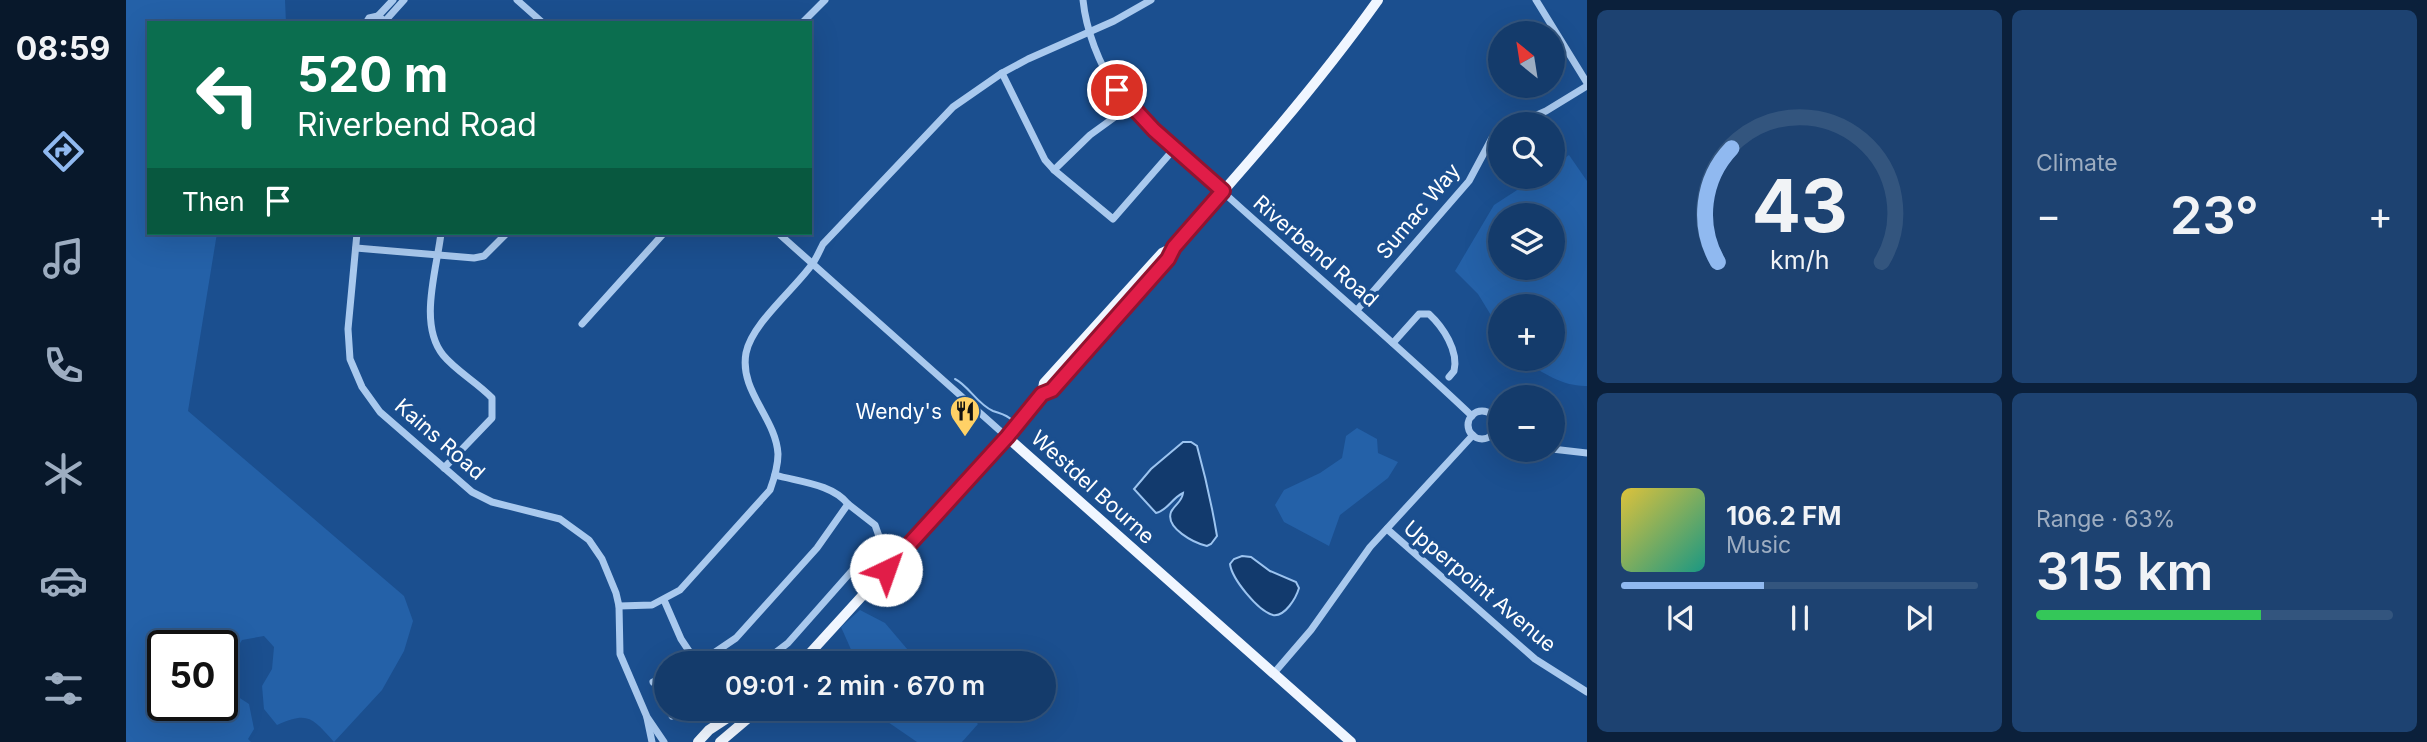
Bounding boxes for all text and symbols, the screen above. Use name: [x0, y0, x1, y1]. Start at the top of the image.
north arrow: [1488, 21, 1564, 98]
map controls: [1488, 21, 1565, 462]
text: 08:59: [16, 29, 110, 68]
text: 520 m: [297, 45, 449, 104]
icon: left: [182, 49, 273, 140]
pin: [1087, 60, 1147, 120]
icon: arrive: [1098, 71, 1136, 109]
text: Riverbend Road: [297, 105, 537, 144]
button: search: [1488, 112, 1565, 189]
icon: directions: [39, 127, 88, 176]
text: Climate: [2036, 149, 2118, 177]
street label: Sumac Way: [1371, 158, 1465, 264]
text: 43: [1751, 162, 1848, 251]
icon: arrive: [259, 182, 297, 220]
text: 23°: [2170, 184, 2259, 247]
text: Then: [182, 186, 245, 217]
street label: Riverbend Road: [1248, 190, 1384, 312]
text: −: [2036, 192, 2061, 238]
text: +: [2368, 192, 2393, 238]
button: layers: [1488, 203, 1565, 280]
icon: music: [39, 234, 88, 283]
text: km/h: [1770, 245, 1829, 275]
button: +: [1488, 294, 1565, 371]
icon: phone: [39, 341, 88, 390]
button: −: [1488, 385, 1565, 462]
street label: Kains Road: [390, 393, 490, 485]
restaurant icon: Wendy's: [948, 394, 982, 438]
place label: Wendy's: [856, 399, 942, 424]
street label: Westdel Bourne: [1026, 425, 1160, 549]
icon: climate: [39, 449, 88, 498]
text: 106.2 FM: [1726, 500, 1842, 531]
text: Range · 63%: [2036, 505, 2175, 533]
street label: Upperpoint Avenue: [1399, 515, 1561, 657]
text: Music: [1726, 531, 1791, 559]
position arrow: [849, 533, 923, 607]
text: 315 km: [2036, 540, 2213, 603]
icon: car: [39, 556, 88, 605]
icon: previous: [1662, 599, 1700, 637]
icon: pause: [1781, 599, 1819, 637]
icon: next: [1900, 599, 1938, 637]
speed limit sign: 50: [147, 630, 238, 721]
icon: filters: [39, 664, 88, 713]
text: 09:01 · 2 min · 670 m: [725, 670, 985, 701]

